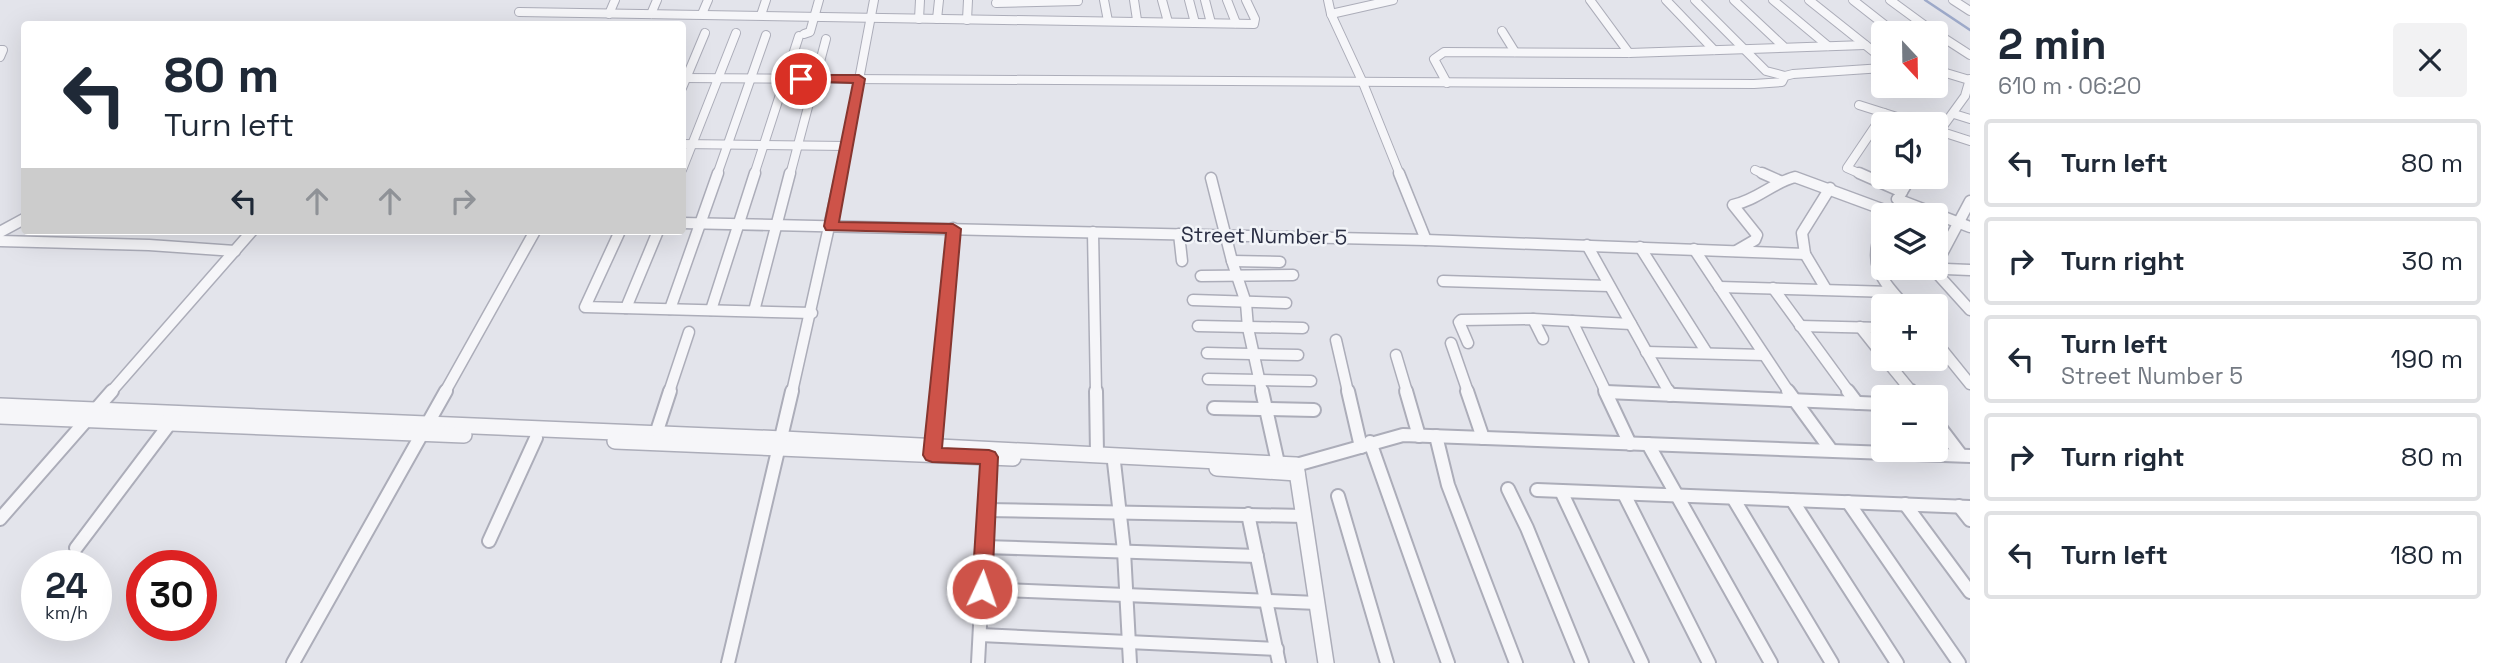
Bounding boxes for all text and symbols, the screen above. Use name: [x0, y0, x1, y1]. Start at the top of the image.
text: 2 min: [1998, 18, 2107, 71]
north arrow: [1871, 21, 1948, 98]
map controls: [1871, 21, 1948, 462]
button: close: [2393, 23, 2467, 97]
text: 80 m: [164, 44, 279, 106]
icon: left: [49, 49, 140, 140]
pin: [771, 49, 831, 109]
icon: arrive: [782, 60, 820, 98]
text: 610 m · 06:20: [1998, 71, 2141, 101]
text: Turn left: [164, 105, 294, 145]
button: sound: [1871, 112, 1948, 189]
icon: left: [2002, 144, 2040, 182]
text: Turn left: [2061, 146, 2168, 180]
text: 80 m: [2401, 146, 2463, 180]
icon: left: [225, 182, 263, 220]
icon: ahead: [298, 182, 336, 220]
icon: ahead: [371, 182, 409, 220]
icon: right: [444, 182, 482, 220]
button: layers: [1871, 203, 1948, 280]
street label: Street Number 5: [1181, 221, 1347, 250]
icon: right: [2002, 242, 2040, 280]
text: Turn right: [2061, 244, 2185, 278]
text: 30 m: [2402, 244, 2463, 278]
button: +: [1871, 294, 1948, 371]
text: Turn left: [2061, 327, 2168, 361]
icon: left: [2002, 340, 2040, 378]
text: 190 m: [2391, 342, 2463, 376]
text: Street Number 5: [2061, 361, 2243, 391]
button: −: [1871, 385, 1948, 462]
icon: right: [2002, 438, 2040, 476]
text: Turn right: [2061, 440, 2185, 474]
text: 80 m: [2401, 440, 2463, 474]
icon: left: [2002, 536, 2040, 574]
text: Turn left: [2061, 538, 2168, 572]
text: 180 m: [2390, 538, 2463, 572]
speed limit sign: 30: [126, 550, 217, 641]
position arrow: [945, 552, 1019, 626]
text: 24: [45, 564, 88, 608]
text: km/h: [45, 601, 88, 624]

